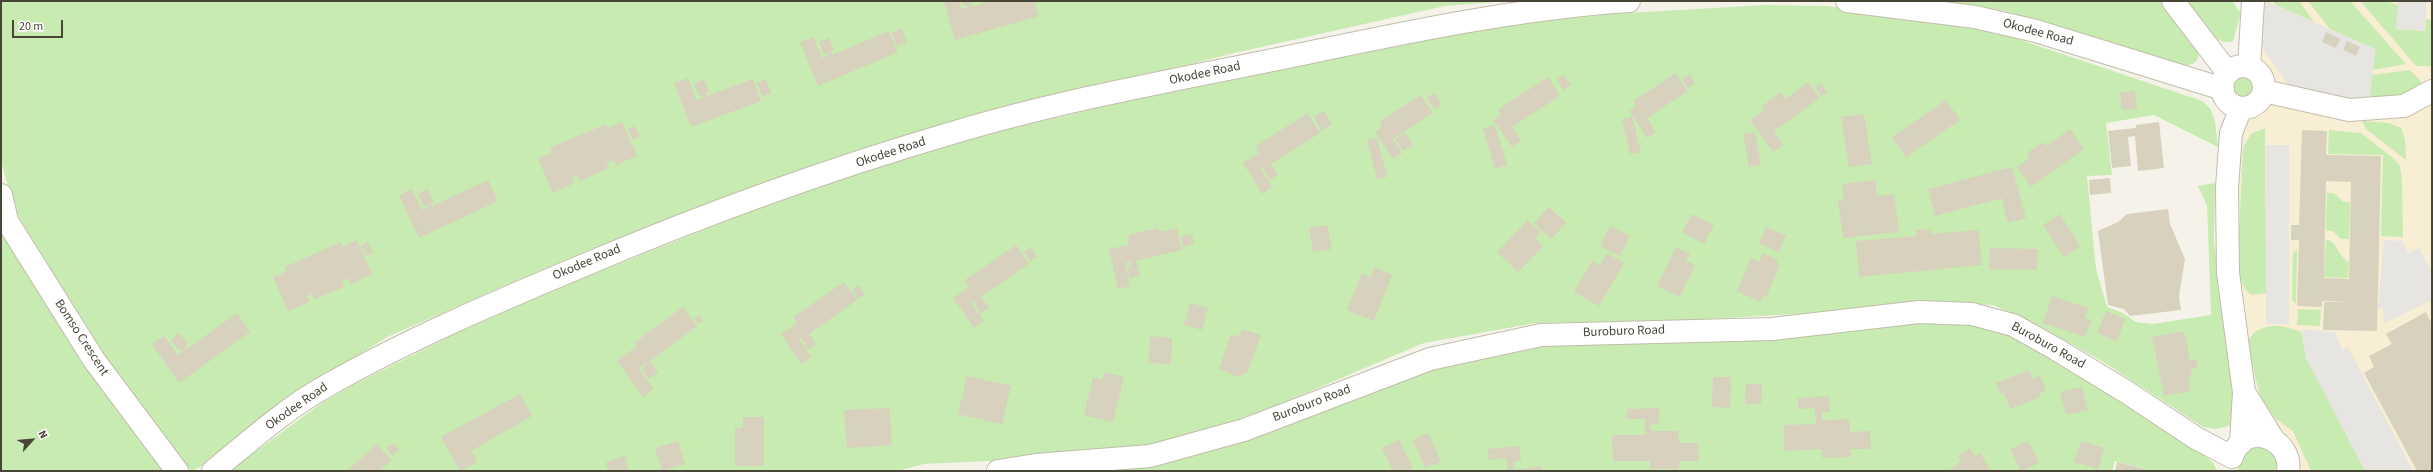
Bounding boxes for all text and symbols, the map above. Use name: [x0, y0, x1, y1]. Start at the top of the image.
scale bar: [14, 12, 65, 38]
street label: Okodee Road: [2001, 16, 2075, 50]
text: 20 m: [19, 18, 43, 35]
street label: Okodee Road: [1168, 59, 1242, 89]
street label: Okodee Road: [854, 134, 928, 172]
street label: Okodee Road: [551, 242, 623, 284]
street label: Bomso Crescent: [51, 297, 111, 379]
street label: Buroburo Road: [2008, 319, 2088, 373]
street label: Buroburo Road: [1583, 323, 1665, 341]
street label: Okodee Road: [263, 380, 331, 434]
street label: Buroburo Road: [1271, 382, 1353, 426]
north arrow: [12, 420, 52, 460]
text: N: [35, 428, 51, 441]

